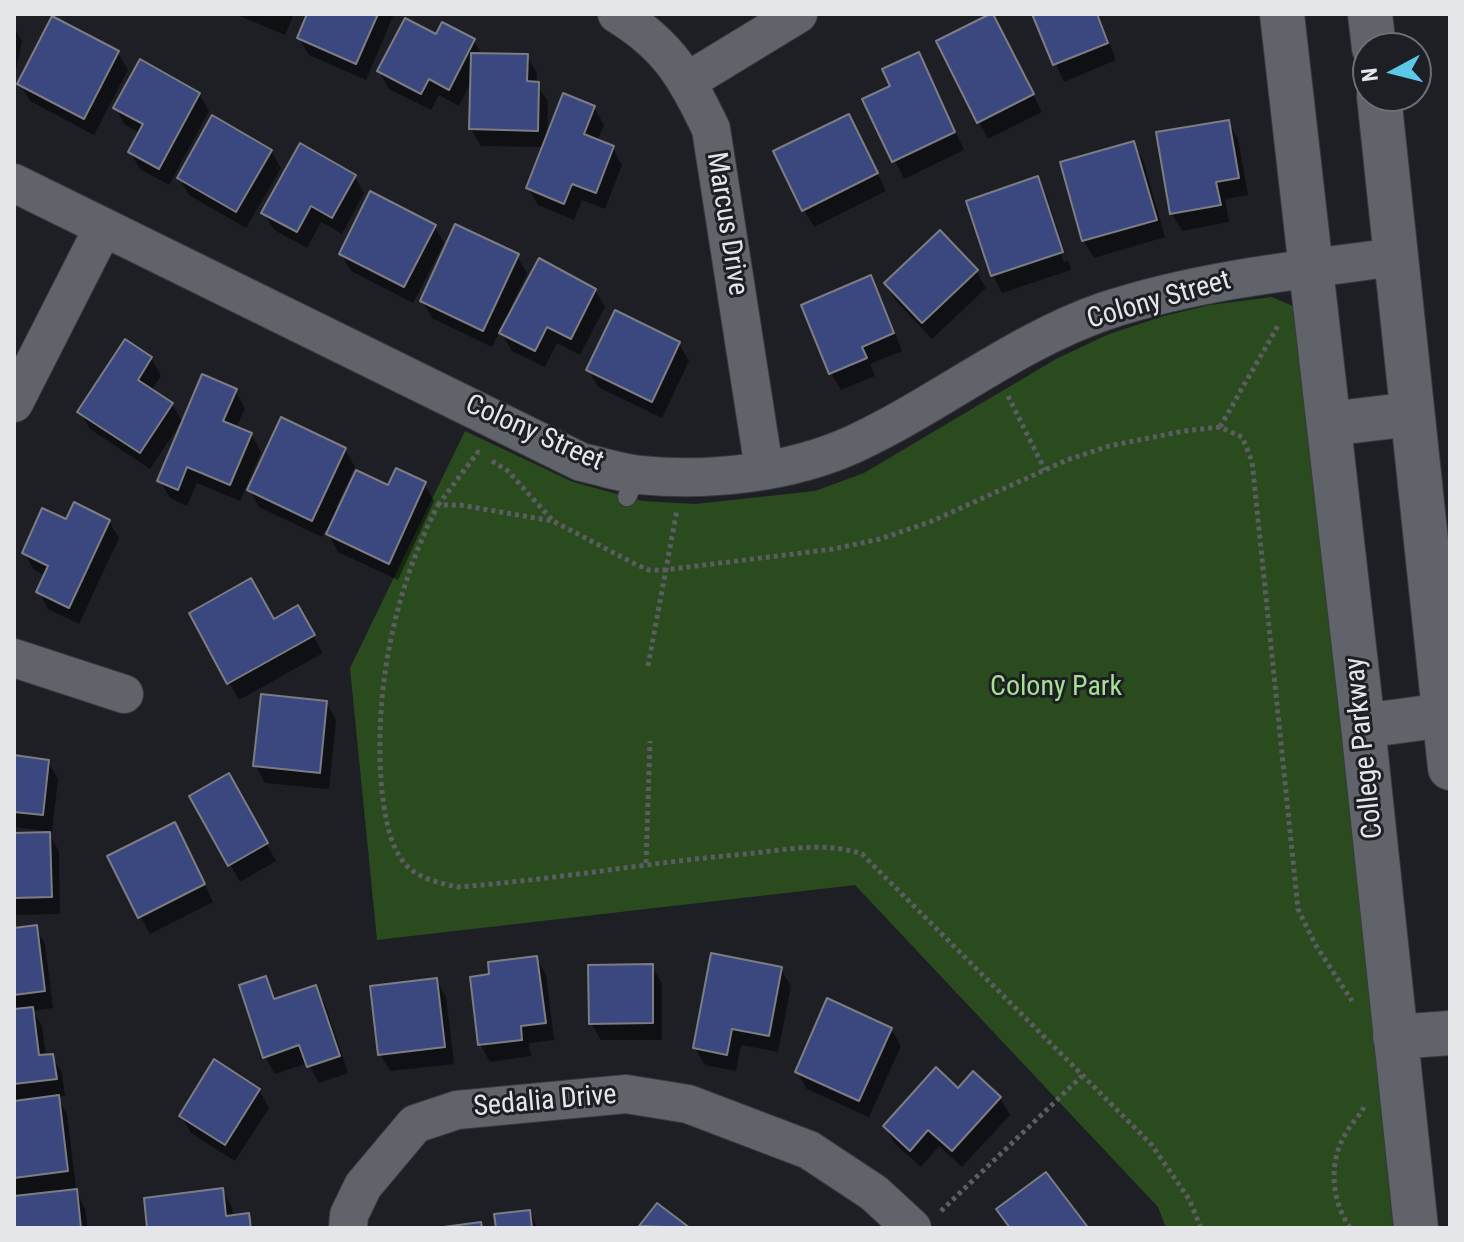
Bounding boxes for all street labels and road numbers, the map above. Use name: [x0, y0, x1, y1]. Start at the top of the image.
street label: Marcus Drive: [698, 150, 754, 298]
street label: Colony Street: [1083, 264, 1235, 338]
street label: Colony Street: [460, 389, 608, 479]
street label: College Parkway: [1339, 656, 1391, 840]
street label: Sedalia Drive: [472, 1079, 618, 1125]

